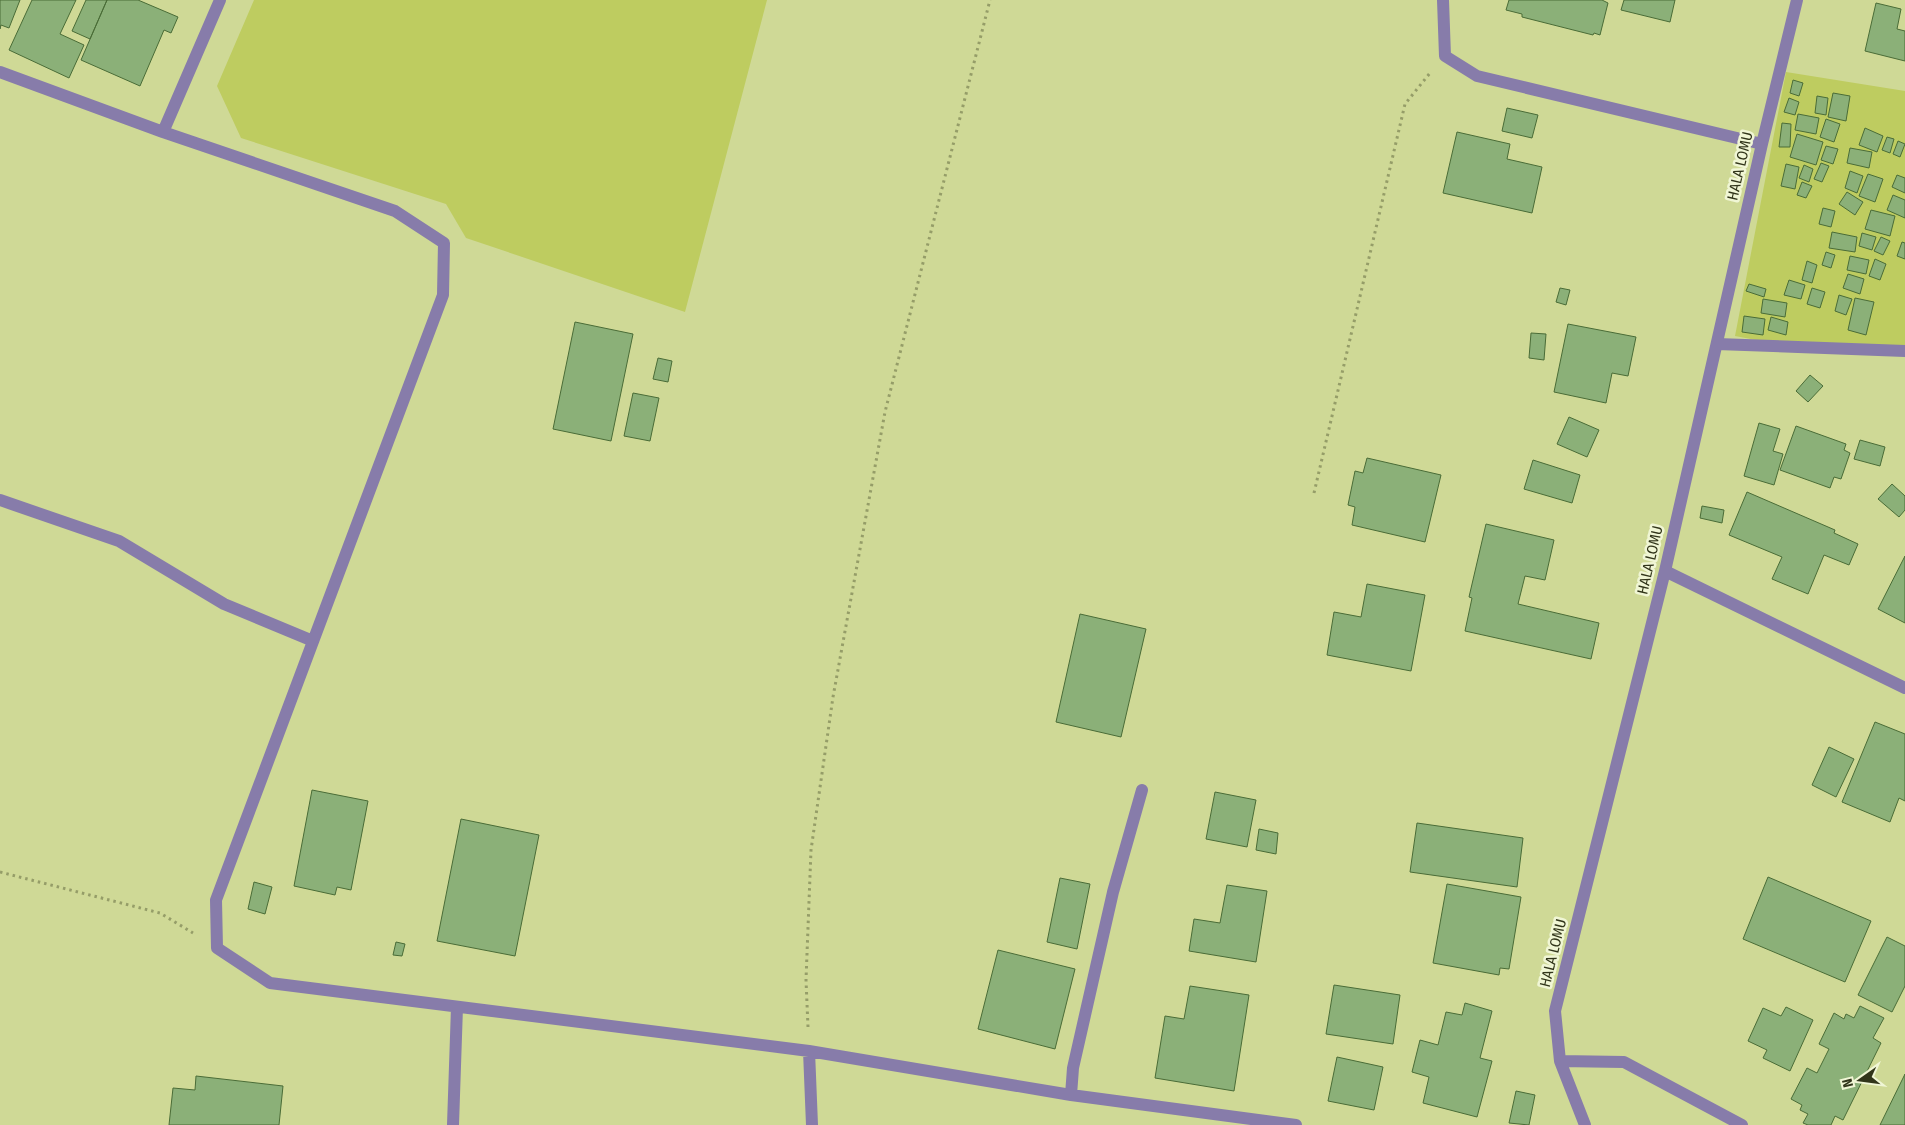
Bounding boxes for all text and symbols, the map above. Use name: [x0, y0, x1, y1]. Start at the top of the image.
street label: HALA LOMU: [1723, 130, 1757, 202]
street label: HALA LOMU: [1633, 524, 1667, 596]
street label: HALA LOMU: [1536, 917, 1570, 989]
north arrow: [1835, 1055, 1885, 1105]
text: N: [1839, 1077, 1857, 1089]

